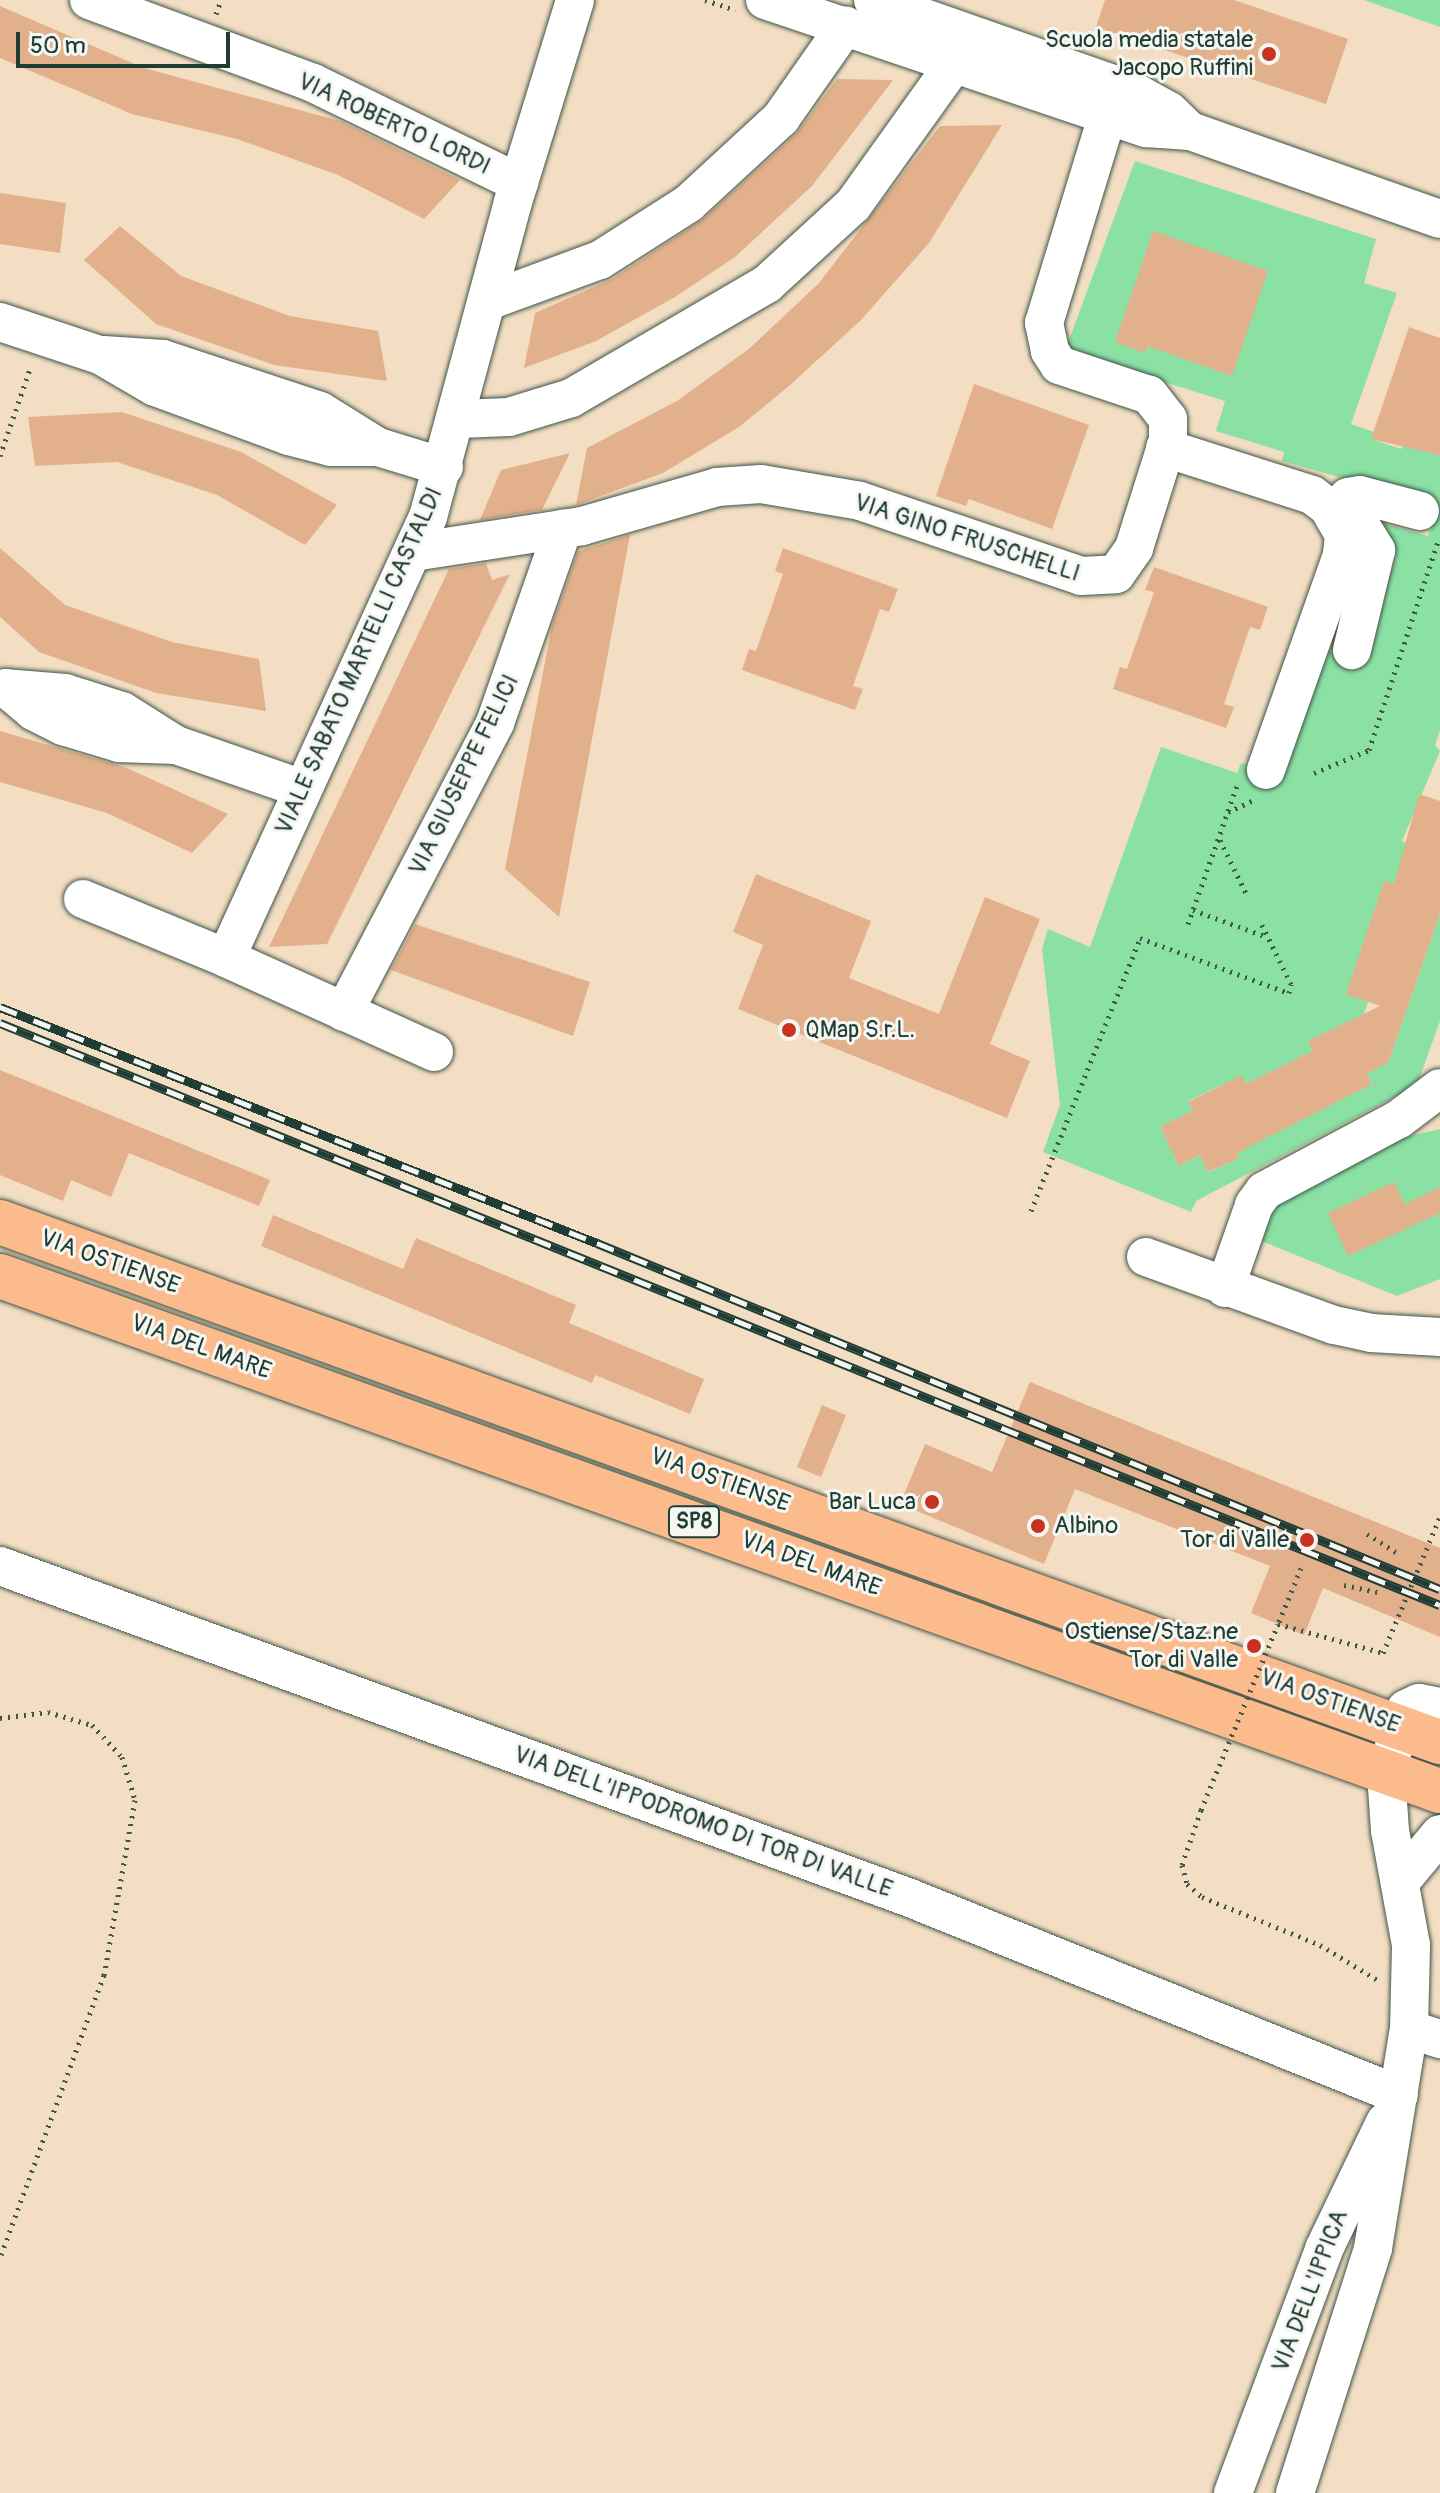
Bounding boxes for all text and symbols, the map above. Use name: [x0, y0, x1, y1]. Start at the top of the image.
scale bar: [20, 16, 234, 66]
place label: Scuola media statale Jacopo Ruffini: [1045, 26, 1253, 82]
text: 50 m: [30, 31, 86, 60]
marker: Scuola media statale Jacopo Ruffini: [1260, 45, 1278, 63]
street label: VIA ROBERTO LORDI: [293, 67, 495, 181]
street label: VIALE SABATO MARTELLI CASTALDI: [269, 483, 449, 839]
street label: VIA GINO FRUSCHELLI: [850, 488, 1084, 588]
street label: VIA GIUSEPPE FELICI: [403, 670, 525, 880]
place label: QMap S.r.L.: [805, 1016, 915, 1044]
marker: QMap S.r.L.: [780, 1021, 798, 1039]
street label: VIA OSTIENSE: [36, 1223, 184, 1301]
street label: VIA DEL MARE: [127, 1308, 275, 1386]
street label: VIA OSTIENSE: [646, 1441, 794, 1519]
place label: Bar Luca: [829, 1488, 916, 1516]
marker: Bar Luca: [923, 1493, 941, 1511]
road number: SP8: [666, 1504, 722, 1540]
place label: Albino: [1054, 1512, 1118, 1540]
marker: Albino: [1029, 1517, 1047, 1535]
street label: VIA DEL MARE: [737, 1525, 885, 1603]
place label: Tor di Valle: [1180, 1526, 1289, 1554]
marker: Tor di Valle: [1296, 1529, 1318, 1551]
place label: Ostiense/Staz.ne Tor di Valle: [1064, 1618, 1238, 1674]
marker: Ostiense/Staz.ne Tor di Valle: [1245, 1637, 1263, 1655]
street label: VIA OSTIENSE: [1256, 1662, 1404, 1740]
street label: VIA DELL'IPPODROMO DI TOR DI VALLE: [510, 1740, 896, 1904]
street label: VIA DELL'IPPICA: [1266, 2206, 1354, 2376]

